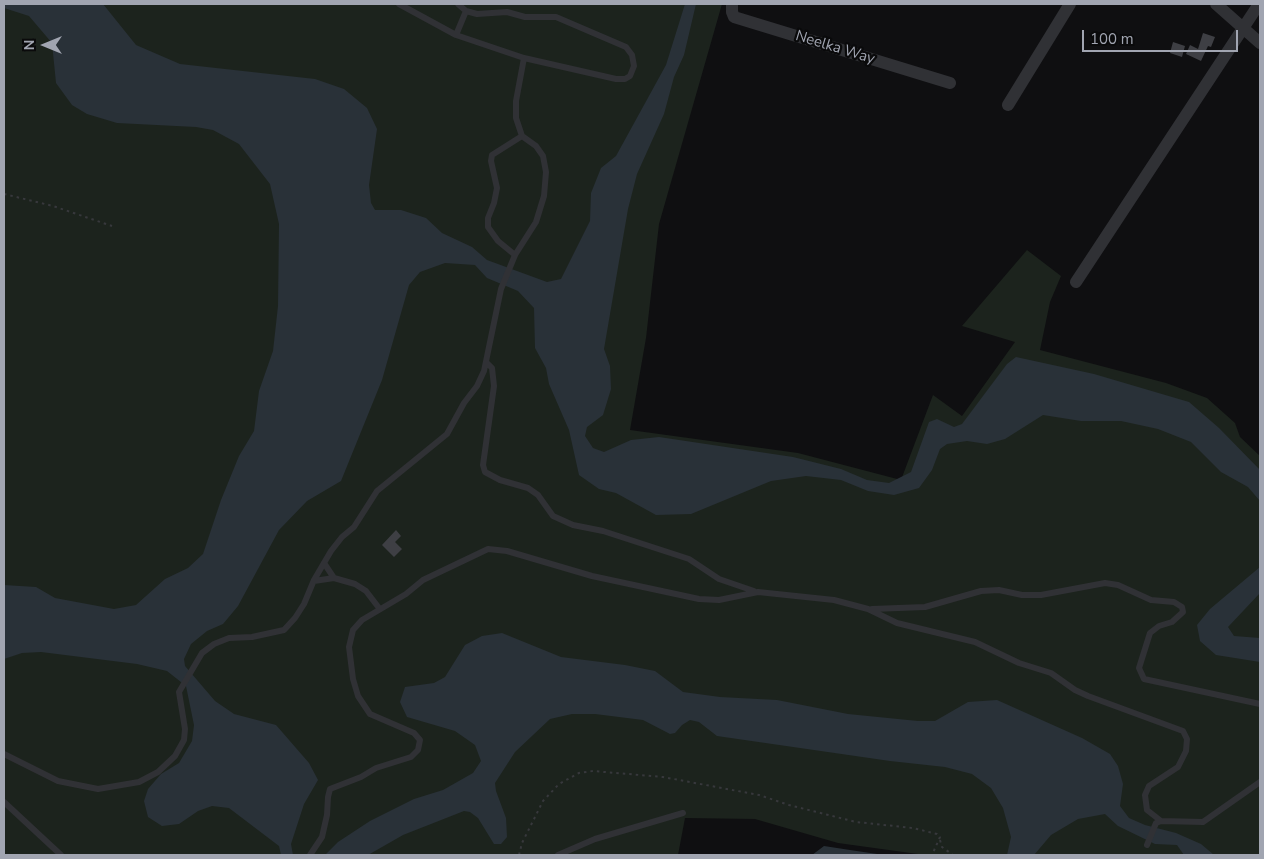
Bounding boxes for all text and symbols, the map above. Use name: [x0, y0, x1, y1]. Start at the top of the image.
north arrow: [20, 20, 70, 70]
scale bar: [1084, 20, 1240, 52]
street label: Neelka Way: [793, 27, 877, 69]
text: 100 m: [1090, 29, 1134, 49]
text: N: [20, 40, 39, 50]

